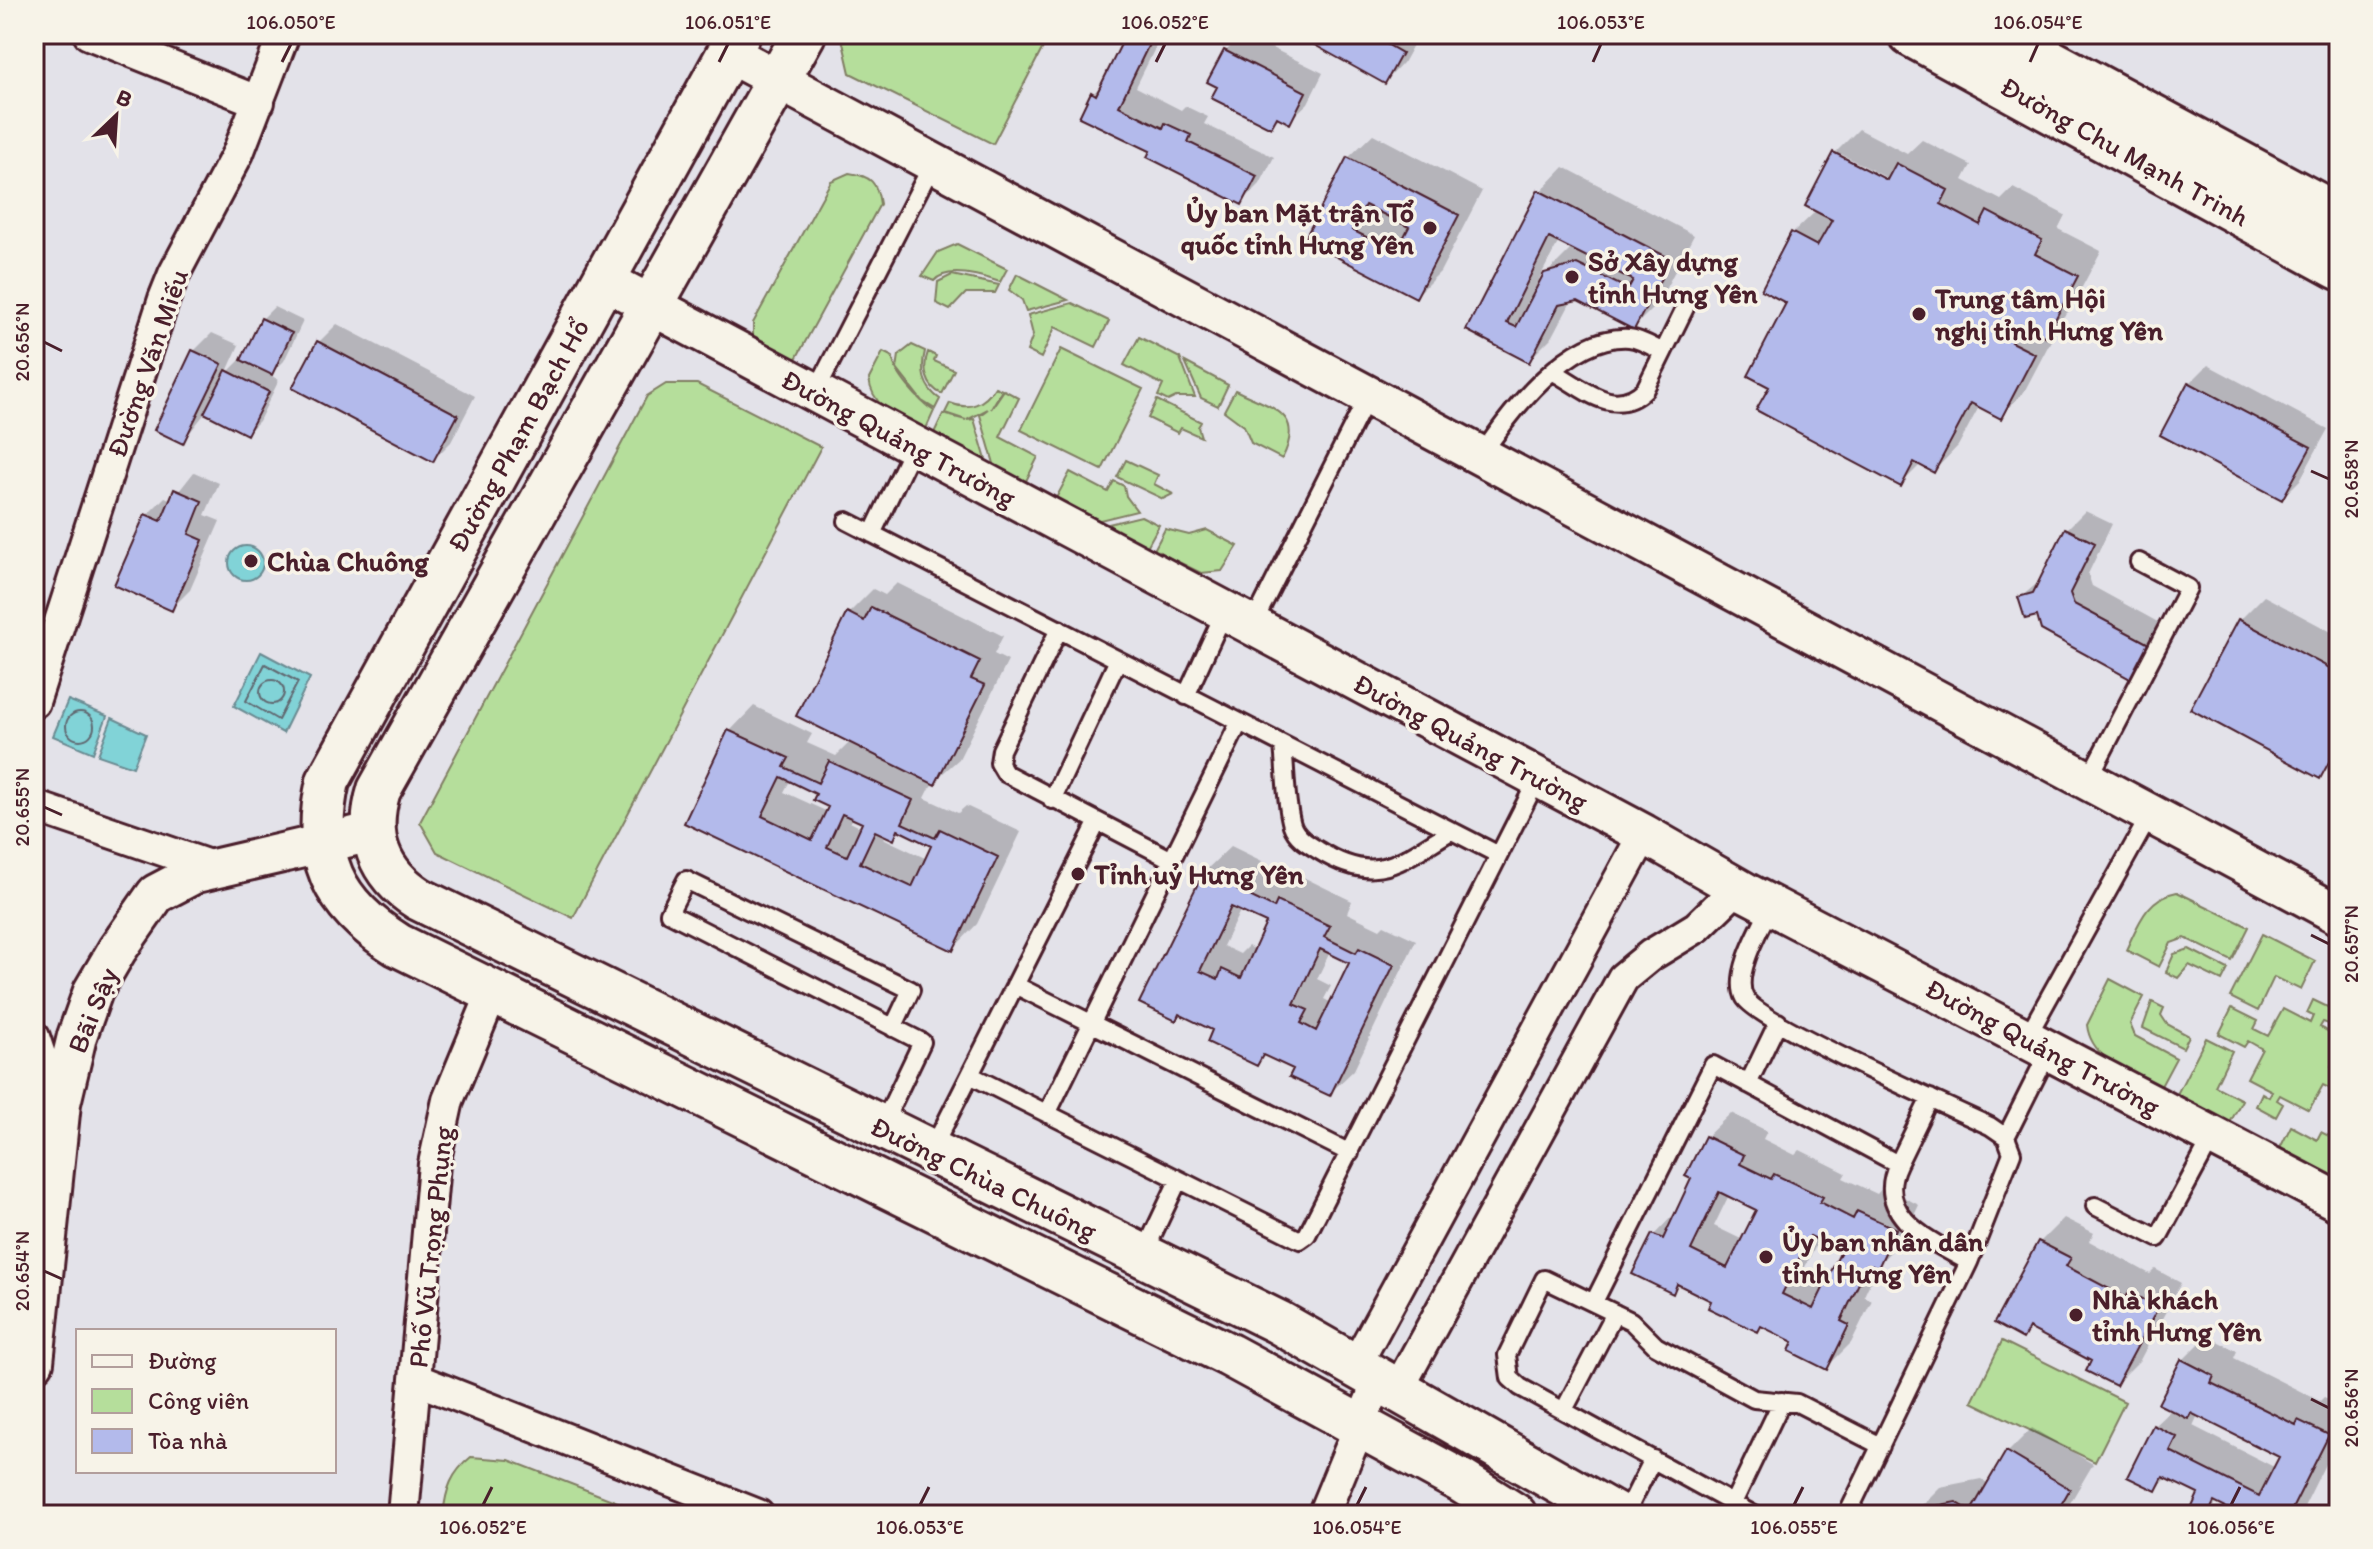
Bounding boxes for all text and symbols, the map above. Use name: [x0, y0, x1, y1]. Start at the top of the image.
text: 106.050°E: [246, 10, 336, 34]
text: 106.051°E: [685, 10, 771, 34]
text: 106.052°E: [1121, 10, 1209, 34]
text: 106.053°E: [1557, 10, 1645, 34]
text: 106.054°E: [1994, 10, 2082, 34]
street label: Đường Chu Mạnh Trinh: [1995, 69, 2255, 233]
north arrow: [76, 76, 156, 156]
text: B: [112, 83, 136, 114]
place label: Ủy ban Mặt trận Tổ quốc tỉnh Hưng Yên: [1181, 195, 1414, 261]
marker: Ủy ban Mặt trận Tổ quốc tỉnh Hưng Yên: [1421, 219, 1439, 237]
place label: Sở Xây dựng tỉnh Hưng Yên: [1588, 244, 1758, 310]
street label: Đường Văn Miếu: [99, 264, 195, 462]
marker: Sở Xây dựng tỉnh Hưng Yên: [1563, 268, 1581, 286]
place label: Trung tâm Hội nghị tỉnh Hưng Yên: [1934, 281, 2163, 347]
text: 20.656°N: [10, 303, 34, 381]
marker: Trung tâm Hội nghị tỉnh Hưng Yên: [1910, 305, 1928, 323]
street label: Đường Phạm Bạch Hổ: [440, 312, 596, 558]
street label: Đường Quảng Trường: [776, 362, 1023, 515]
text: 20.658°N: [2339, 439, 2363, 519]
place label: Chùa Chuông: [267, 544, 429, 578]
marker: Chùa Chuông: [242, 552, 260, 570]
street label: Đường Quảng Trường: [1348, 666, 1595, 819]
text: 20.655°N: [10, 768, 34, 846]
place label: Tỉnh uỷ Hưng Yên: [1093, 857, 1304, 891]
marker: Tỉnh uỷ Hưng Yên: [1069, 865, 1087, 883]
text: 20.657°N: [2339, 905, 2363, 983]
street label: Bãi Sậy: [59, 962, 125, 1058]
street label: Đường Quảng Trường: [1920, 971, 2167, 1124]
street label: Đường Chùa Chuông: [865, 1108, 1103, 1248]
street label: Phố Vũ Trọng Phụng: [400, 1124, 460, 1370]
place label: Ủy ban nhân dân tỉnh Hưng Yên: [1782, 1224, 1983, 1290]
text: 20.654°N: [10, 1231, 34, 1311]
marker: Ủy ban nhân dân tỉnh Hưng Yên: [1757, 1248, 1775, 1266]
place label: Nhà khách tỉnh Hưng Yên: [2092, 1282, 2262, 1348]
marker: Nhà khách tỉnh Hưng Yên: [2067, 1306, 2085, 1324]
legend: [76, 1329, 336, 1473]
text: Đường: [148, 1346, 217, 1375]
text: 20.656°N: [2339, 1369, 2363, 1447]
text: Công viên: [148, 1386, 250, 1415]
text: Tòa nhà: [148, 1426, 228, 1455]
text: 106.052°E: [439, 1515, 527, 1539]
text: 106.053°E: [876, 1515, 964, 1539]
text: 106.054°E: [1313, 1515, 1401, 1539]
text: 106.055°E: [1750, 1515, 1838, 1539]
text: 106.056°E: [2187, 1515, 2275, 1539]

